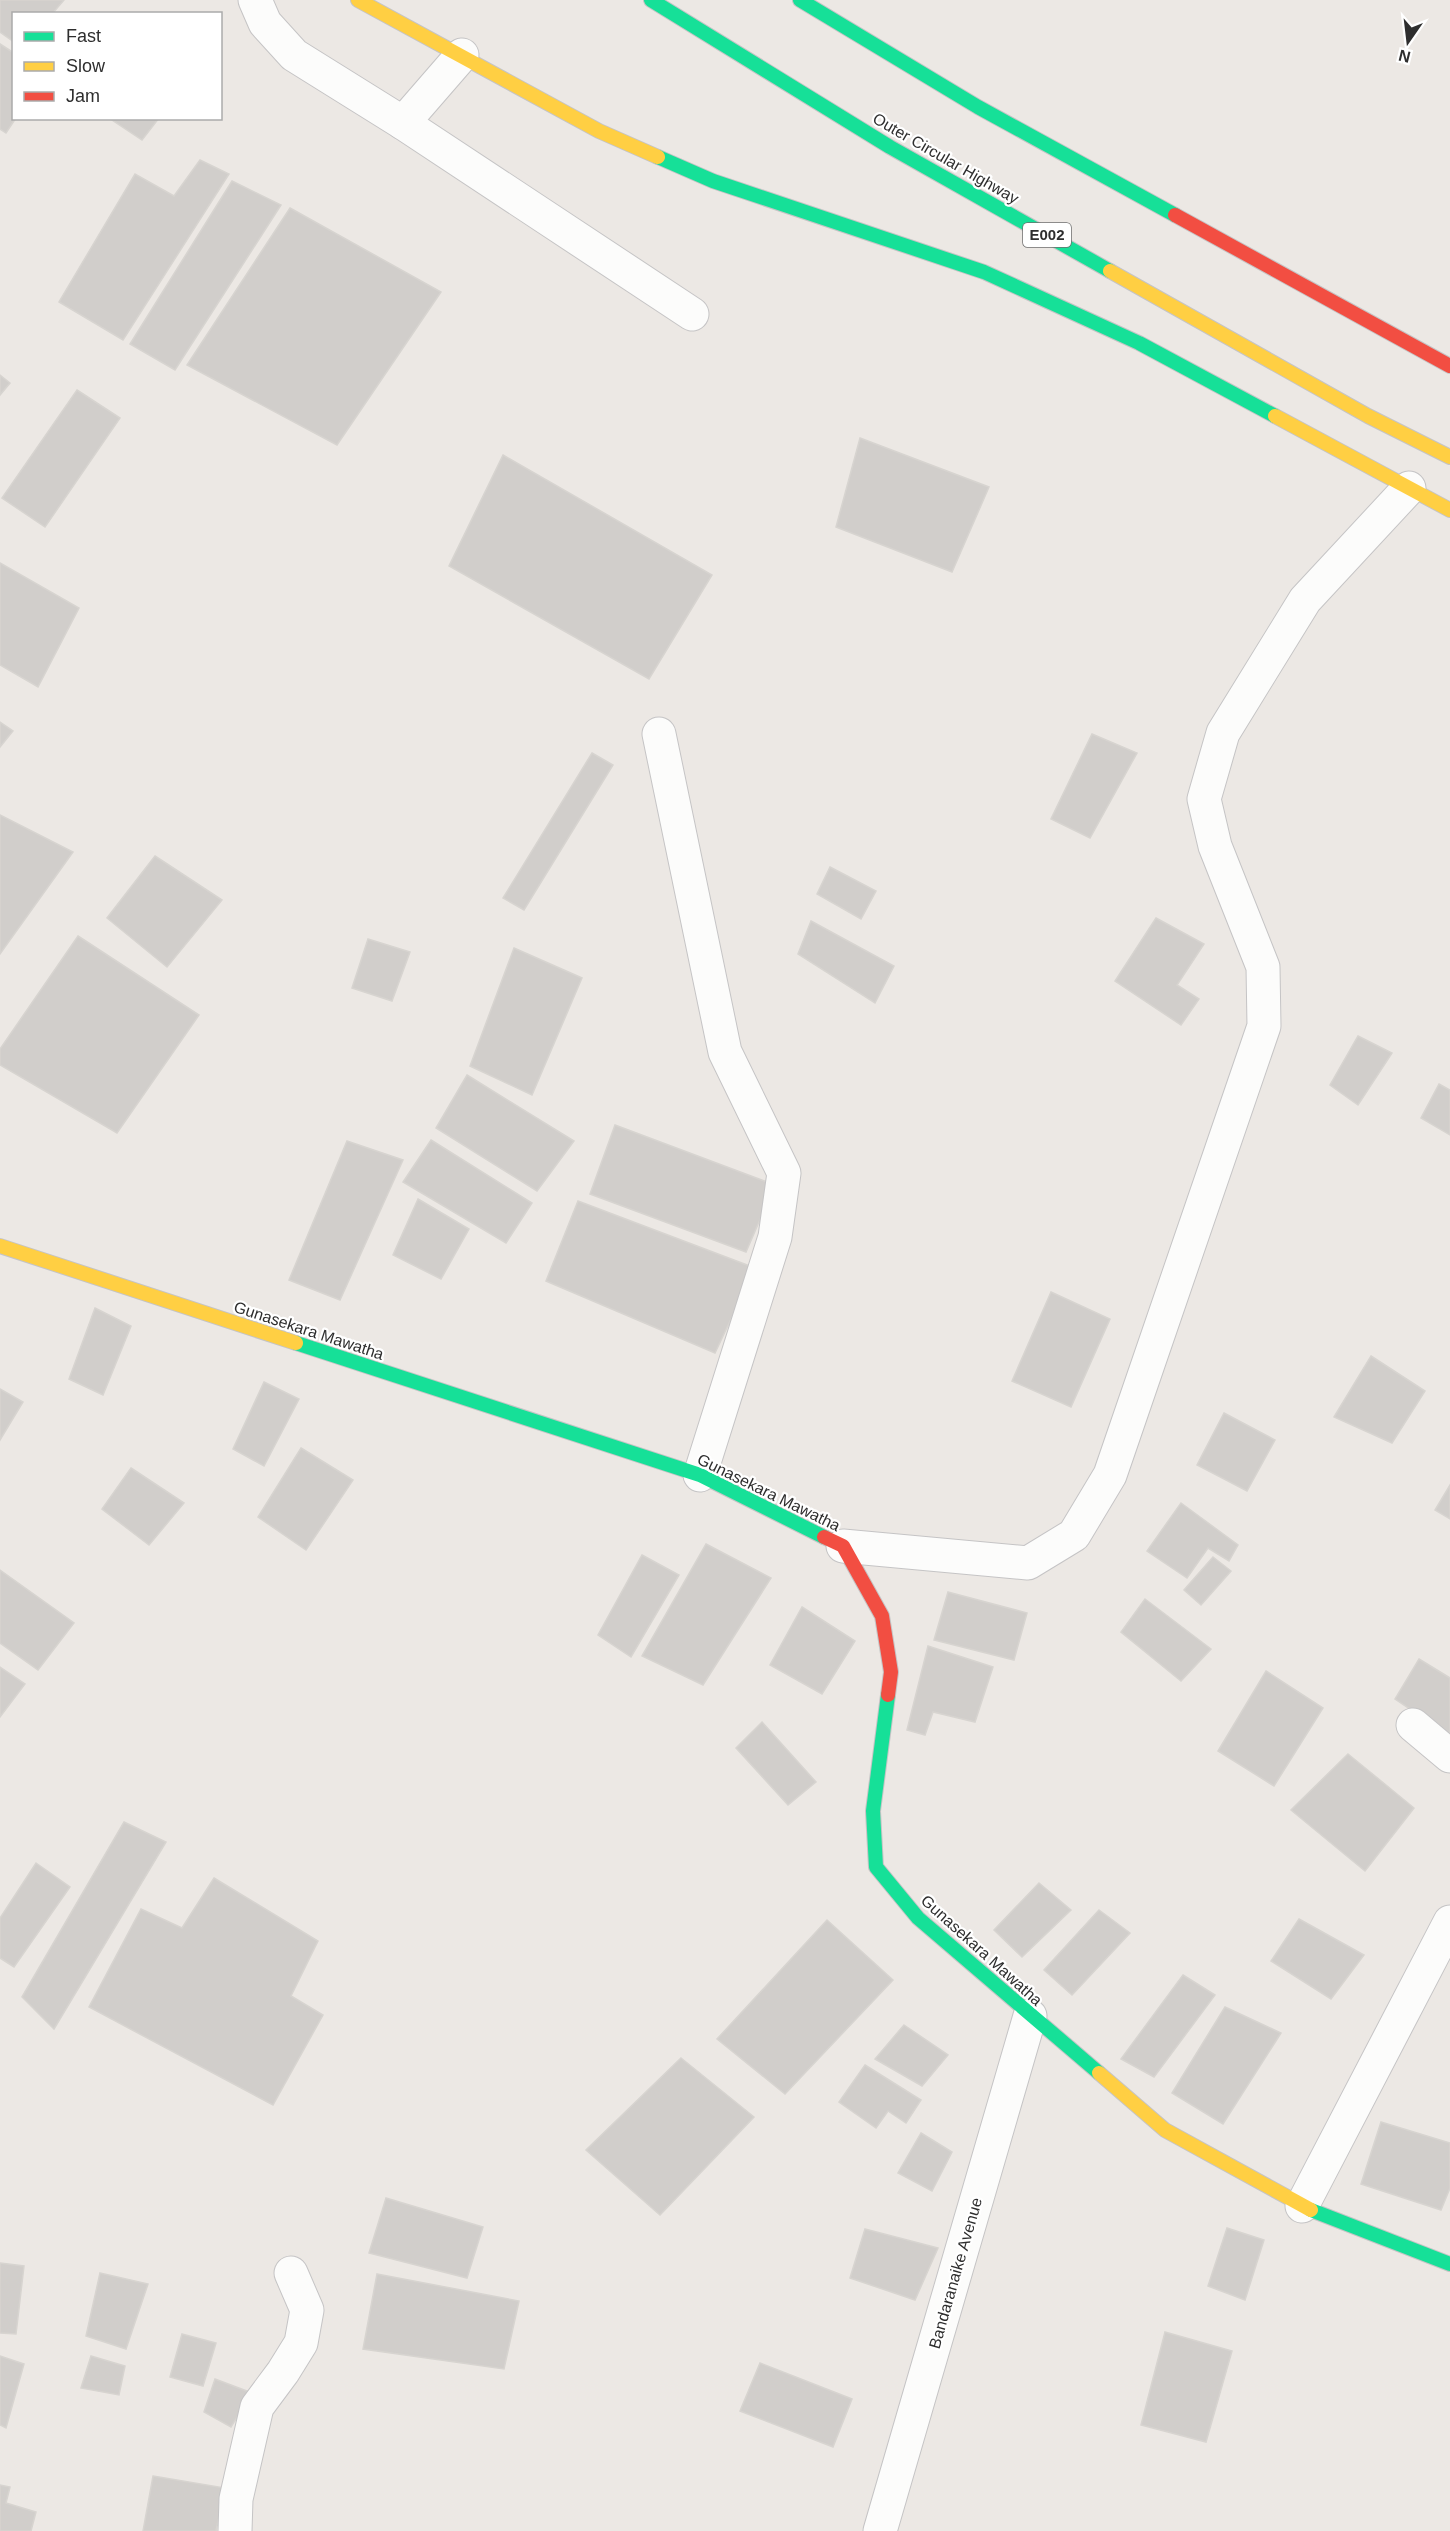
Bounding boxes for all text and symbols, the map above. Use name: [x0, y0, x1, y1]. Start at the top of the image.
legend: [12, 12, 222, 120]
north arrow: [1378, 12, 1438, 72]
text: Fast: [66, 26, 101, 46]
text: N: [1397, 46, 1412, 66]
text: Slow: [66, 56, 106, 76]
text: Jam: [66, 86, 100, 106]
street label: Outer Circular Highway: [870, 110, 1022, 207]
road number: E002: [1023, 223, 1071, 247]
street label: Gunasekara Mawatha: [232, 1298, 386, 1363]
street label: Gunasekara Mawatha: [695, 1451, 843, 1534]
street label: Gunasekara Mawatha: [918, 1892, 1046, 2009]
street label: Bandaranaike Avenue: [926, 2196, 985, 2351]

